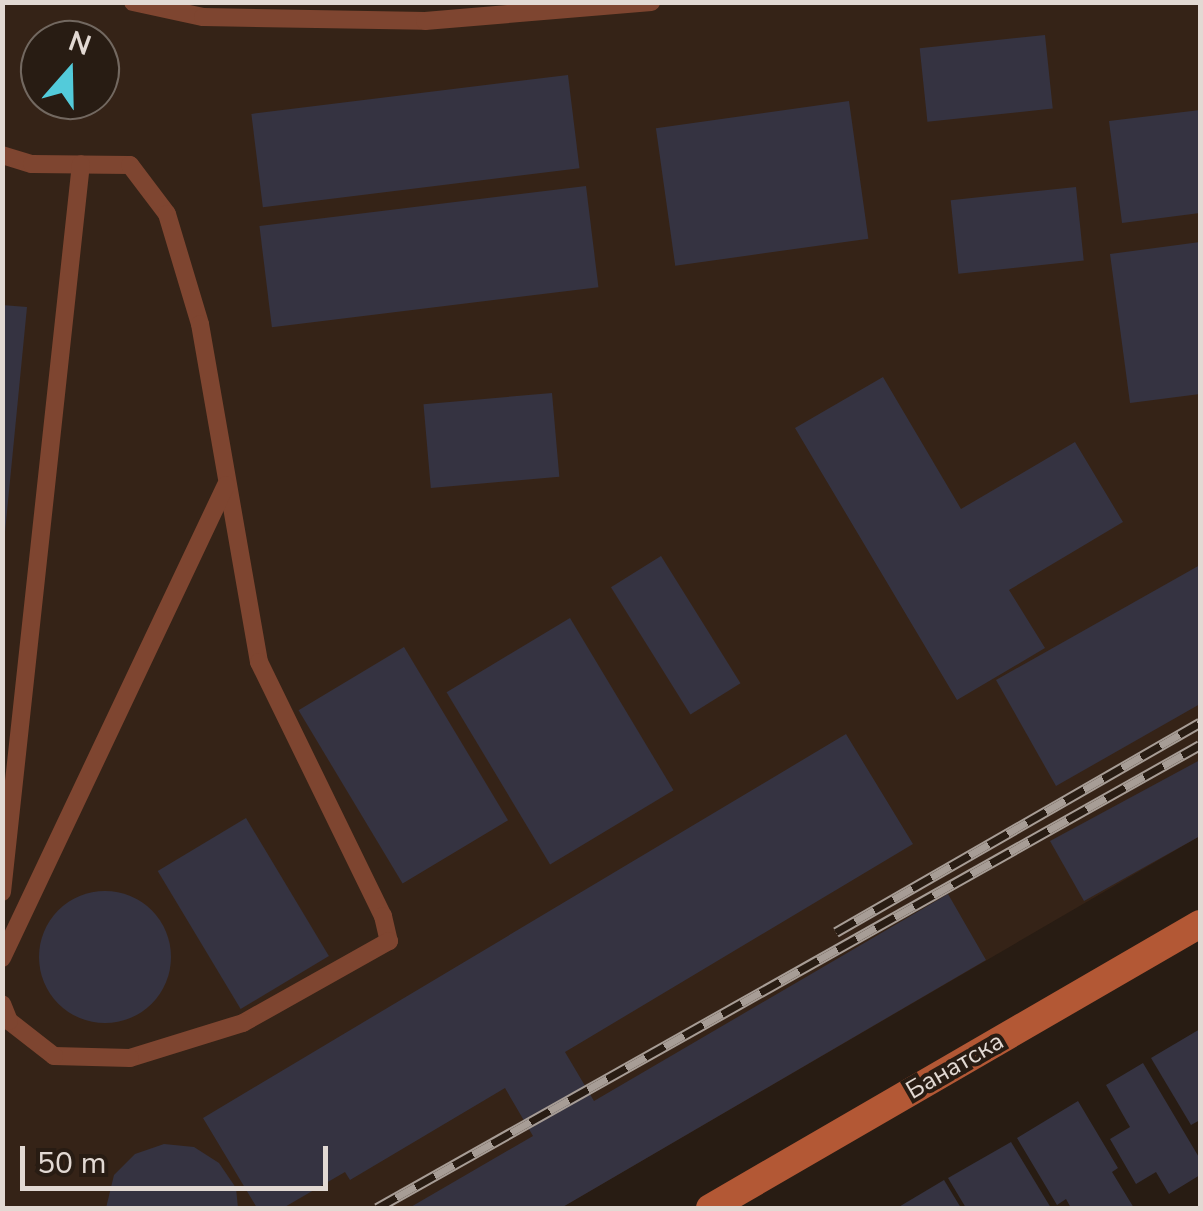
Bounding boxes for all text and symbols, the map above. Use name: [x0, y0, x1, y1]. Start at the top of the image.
north arrow: [20, 20, 120, 120]
text: N: [63, 22, 96, 65]
street label: Банатска: [901, 1026, 1009, 1106]
scale bar: [25, 1126, 332, 1188]
text: 50 m: [37, 1143, 106, 1184]

